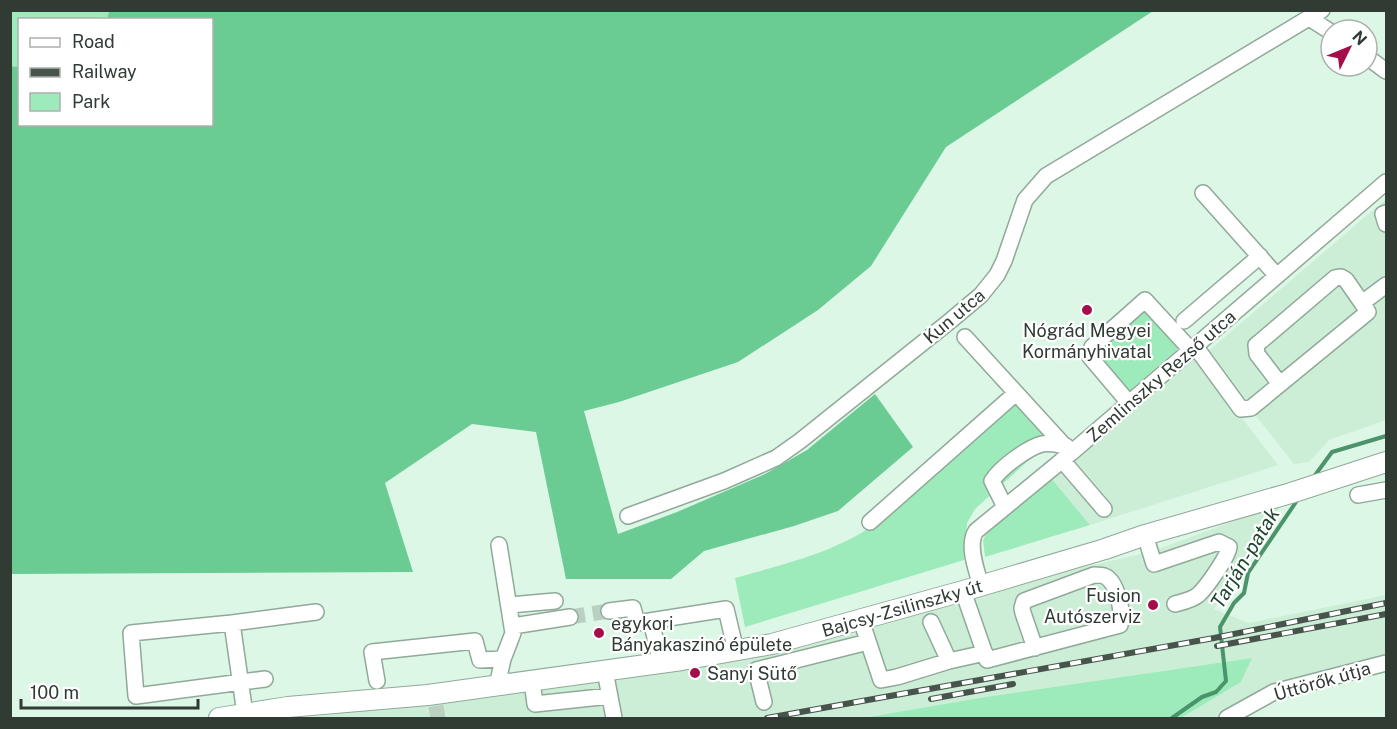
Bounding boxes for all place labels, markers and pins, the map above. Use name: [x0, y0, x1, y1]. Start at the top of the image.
marker: Nógrád Megyei Kormányhivatal: [1080, 303, 1094, 317]
place label: Nógrád Megyei Kormányhivatal: [1022, 320, 1152, 362]
place label: Fusion Autószerviz: [1044, 585, 1141, 627]
marker: Fusion Autószerviz: [1146, 598, 1160, 612]
place label: egykori Bányakaszinó épülete: [611, 613, 792, 655]
marker: egykori Bányakaszinó épülete: [592, 626, 606, 640]
place label: Sanyi Sütő: [707, 663, 797, 684]
marker: Sanyi Sütő: [688, 666, 702, 680]

